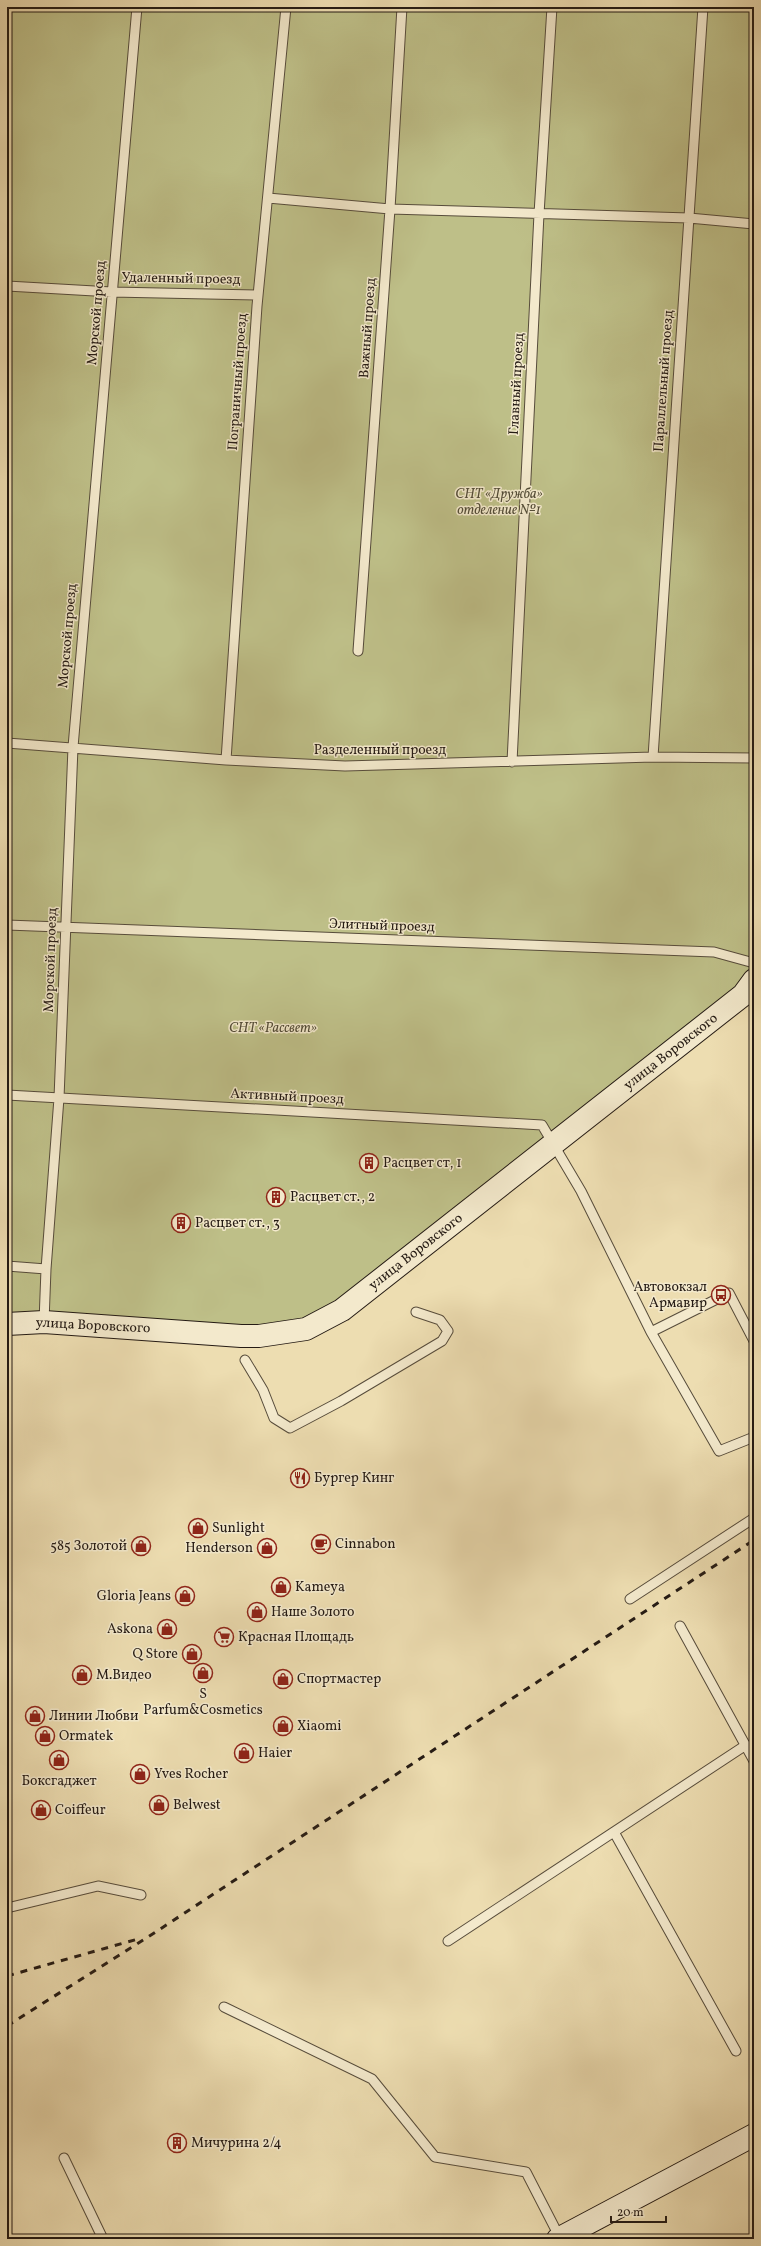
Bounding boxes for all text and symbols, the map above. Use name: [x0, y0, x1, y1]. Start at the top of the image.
street label: Морской проезд: [83, 260, 111, 366]
street label: Удаленный проезд: [121, 268, 241, 290]
street label: Важный проезд: [355, 277, 381, 379]
street label: Параллельный проезд: [650, 309, 678, 453]
street label: Пограничный проезд: [224, 313, 252, 451]
street label: Главный проезд: [505, 332, 529, 436]
park label: СНТ «Дружба» отделение №1: [455, 485, 543, 520]
street label: Морской проезд: [54, 583, 82, 689]
street label: Разделенный проезд: [314, 741, 446, 760]
street label: Морской проезд: [40, 907, 62, 1013]
street label: Элитный проезд: [329, 915, 435, 937]
street label: улица Воровского: [620, 1009, 722, 1095]
park label: СНТ «Рассвет»: [229, 1019, 317, 1038]
street label: Активный проезд: [230, 1085, 344, 1109]
building icon: Расцвет ст, 1: [358, 1152, 380, 1174]
place label: Расцвет ст, 1: [383, 1154, 462, 1173]
building icon: Расцвет ст., 2: [265, 1186, 287, 1208]
place label: Расцвет ст., 2: [290, 1188, 375, 1207]
street label: улица Воровского: [365, 1209, 467, 1295]
building icon: Расцвет ст., 3: [170, 1212, 192, 1234]
place label: Расцвет ст., 3: [195, 1214, 280, 1233]
place label: Автовокзал Армавир: [633, 1278, 707, 1313]
bus stop icon: Автовокзал Армавир: [710, 1284, 732, 1306]
street label: улица Воровского: [35, 1314, 151, 1338]
restaurant icon: Бургер Кинг: [289, 1467, 311, 1489]
place label: Бургер Кинг: [314, 1469, 394, 1488]
shop icon: Sunlight: [187, 1517, 209, 1539]
place label: Sunlight: [212, 1519, 265, 1538]
cafe icon: Cinnabon: [310, 1533, 332, 1555]
shop icon: 585 Золотой: [130, 1535, 152, 1557]
place label: Cinnabon: [335, 1535, 396, 1554]
place label: 585 Золотой: [50, 1537, 127, 1556]
shop icon: Henderson: [256, 1537, 278, 1559]
place label: Henderson: [185, 1539, 253, 1558]
shop icon: Kameya: [270, 1576, 292, 1598]
place label: Kameya: [295, 1578, 345, 1597]
shop icon: Gloria Jeans: [174, 1585, 196, 1607]
place label: Gloria Jeans: [97, 1587, 171, 1606]
shop icon: Наше Золото: [246, 1601, 268, 1623]
place label: Наше Золото: [271, 1603, 355, 1622]
shop icon: Askona: [156, 1618, 178, 1640]
place label: Askona: [107, 1620, 153, 1639]
supermarket icon: Красная Площадь: [213, 1626, 235, 1648]
place label: Красная Площадь: [238, 1628, 354, 1647]
shop icon: Q Store: [181, 1643, 203, 1665]
place label: Q Store: [133, 1645, 178, 1664]
shop icon: S Parfum&Cosmetics: [192, 1662, 214, 1684]
shop icon: М.Видео: [71, 1664, 93, 1686]
place label: М.Видео: [96, 1666, 152, 1685]
shop icon: Спортмастер: [272, 1668, 294, 1690]
place label: Спортмастер: [297, 1670, 381, 1689]
place label: S Parfum&Cosmetics: [143, 1685, 263, 1720]
shop icon: Линии Любви: [24, 1705, 46, 1727]
place label: Линии Любви: [49, 1707, 139, 1726]
shop icon: Xiaomi: [272, 1715, 294, 1737]
place label: Xiaomi: [297, 1717, 342, 1736]
shop icon: Ormatek: [34, 1725, 56, 1747]
place label: Ormatek: [59, 1727, 114, 1746]
shop icon: Haier: [233, 1742, 255, 1764]
place label: Haier: [258, 1744, 292, 1763]
shop icon: Боксгаджет: [48, 1749, 70, 1771]
shop icon: Yves Rocher: [129, 1763, 151, 1785]
place label: Yves Rocher: [154, 1765, 228, 1784]
place label: Боксгаджет: [21, 1772, 97, 1791]
shop icon: Belwest: [148, 1794, 170, 1816]
place label: Belwest: [173, 1796, 221, 1815]
shop icon: Coiffeur: [30, 1799, 52, 1821]
place label: Coiffeur: [55, 1801, 106, 1820]
building icon: Мичурина 2/4: [166, 2132, 188, 2154]
place label: Мичурина 2/4: [191, 2134, 282, 2153]
scale bar: [611, 2198, 666, 2224]
text: 20 m: [617, 2205, 644, 2221]

